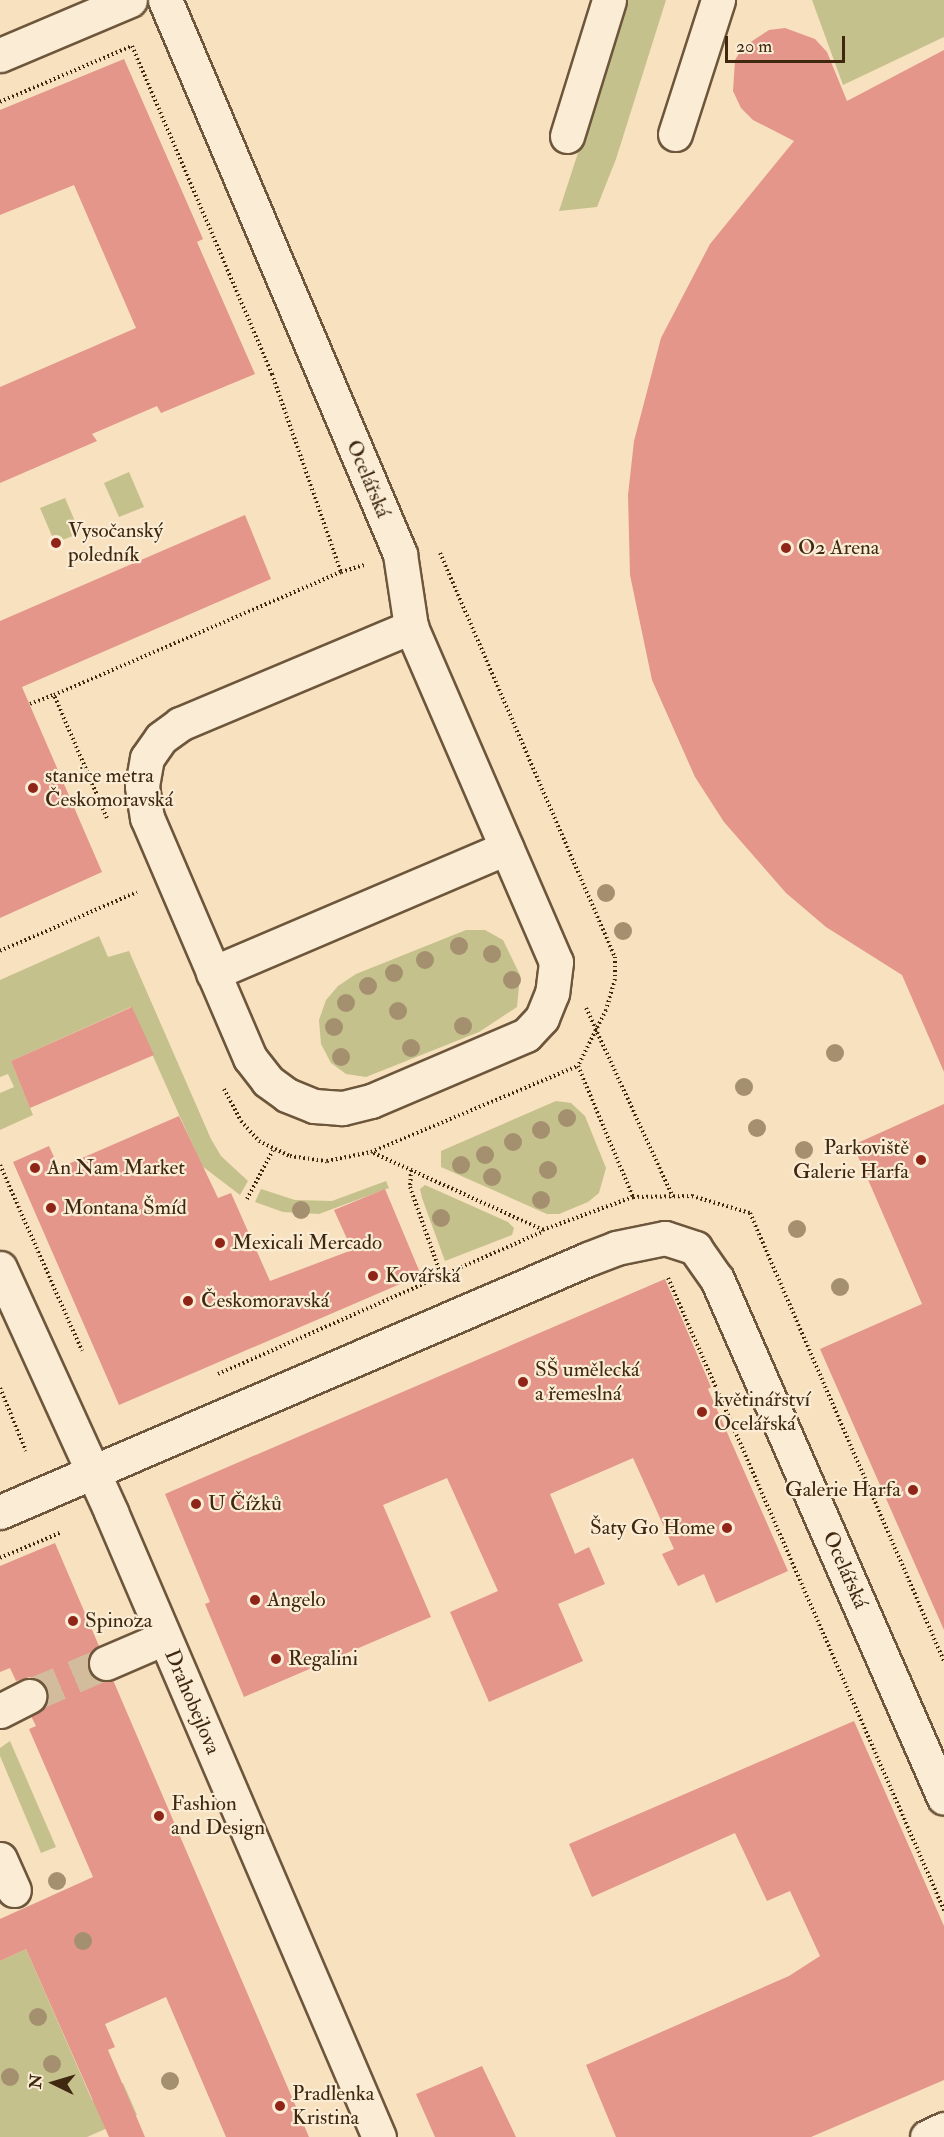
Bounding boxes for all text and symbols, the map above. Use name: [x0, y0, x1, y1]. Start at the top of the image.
scale bar: [728, 24, 848, 62]
text: 20 m: [736, 35, 772, 58]
street label: Ocelářská: [340, 436, 396, 522]
place label: Vysočanský poledník: [68, 518, 163, 568]
place label: O2 Arena: [798, 535, 879, 561]
marker: Vysočanský poledník: [49, 536, 63, 550]
marker: O2 Arena: [779, 541, 793, 555]
place label: stanice metra Českomoravská: [45, 763, 173, 813]
marker: stanice metra Českomoravská: [26, 781, 40, 795]
place label: Parkoviště Galerie Harfa: [793, 1135, 909, 1185]
marker: Parkoviště Galerie Harfa: [914, 1153, 928, 1167]
place label: An Nam Market: [47, 1155, 185, 1181]
marker: An Nam Market: [28, 1161, 42, 1175]
place label: Montana Šmíd: [63, 1195, 187, 1221]
marker: Montana Šmíd: [44, 1201, 58, 1215]
place label: Mexicali Mercado: [232, 1230, 382, 1256]
marker: Mexicali Mercado: [213, 1236, 227, 1250]
place label: Kovářská: [385, 1263, 460, 1289]
marker: Kovářská: [366, 1269, 380, 1283]
place label: Českomoravská: [201, 1288, 329, 1314]
marker: Českomoravská: [179, 1292, 197, 1310]
place label: SŠ umělecká a řemeslná: [535, 1357, 640, 1407]
marker: SŠ umělecká a řemeslná: [516, 1375, 530, 1389]
place label: květinářství Ocelářská: [714, 1387, 810, 1437]
marker: květinářství Ocelářská: [695, 1405, 709, 1419]
place label: Galerie Harfa: [785, 1477, 901, 1503]
marker: Galerie Harfa: [906, 1483, 920, 1497]
place label: U Čížků: [208, 1491, 282, 1517]
marker: U Čížků: [189, 1497, 203, 1511]
place label: Šaty Go Home: [590, 1515, 715, 1541]
marker: Šaty Go Home: [720, 1521, 734, 1535]
street label: Ocelářská: [817, 1527, 873, 1613]
place label: Angelo: [267, 1587, 326, 1613]
marker: Angelo: [248, 1593, 262, 1607]
place label: Spinoza: [85, 1608, 152, 1634]
marker: Spinoza: [66, 1614, 80, 1628]
street label: Drahobejlova: [159, 1646, 225, 1758]
place label: Regalini: [288, 1646, 358, 1672]
marker: Regalini: [269, 1652, 283, 1666]
place label: Fashion and Design: [171, 1791, 265, 1841]
marker: Fashion and Design: [152, 1809, 166, 1823]
north arrow: [24, 2053, 84, 2113]
text: N: [25, 2073, 47, 2089]
place label: Pradlenka Kristina: [292, 2081, 374, 2131]
marker: Pradlenka Kristina: [273, 2099, 287, 2113]

